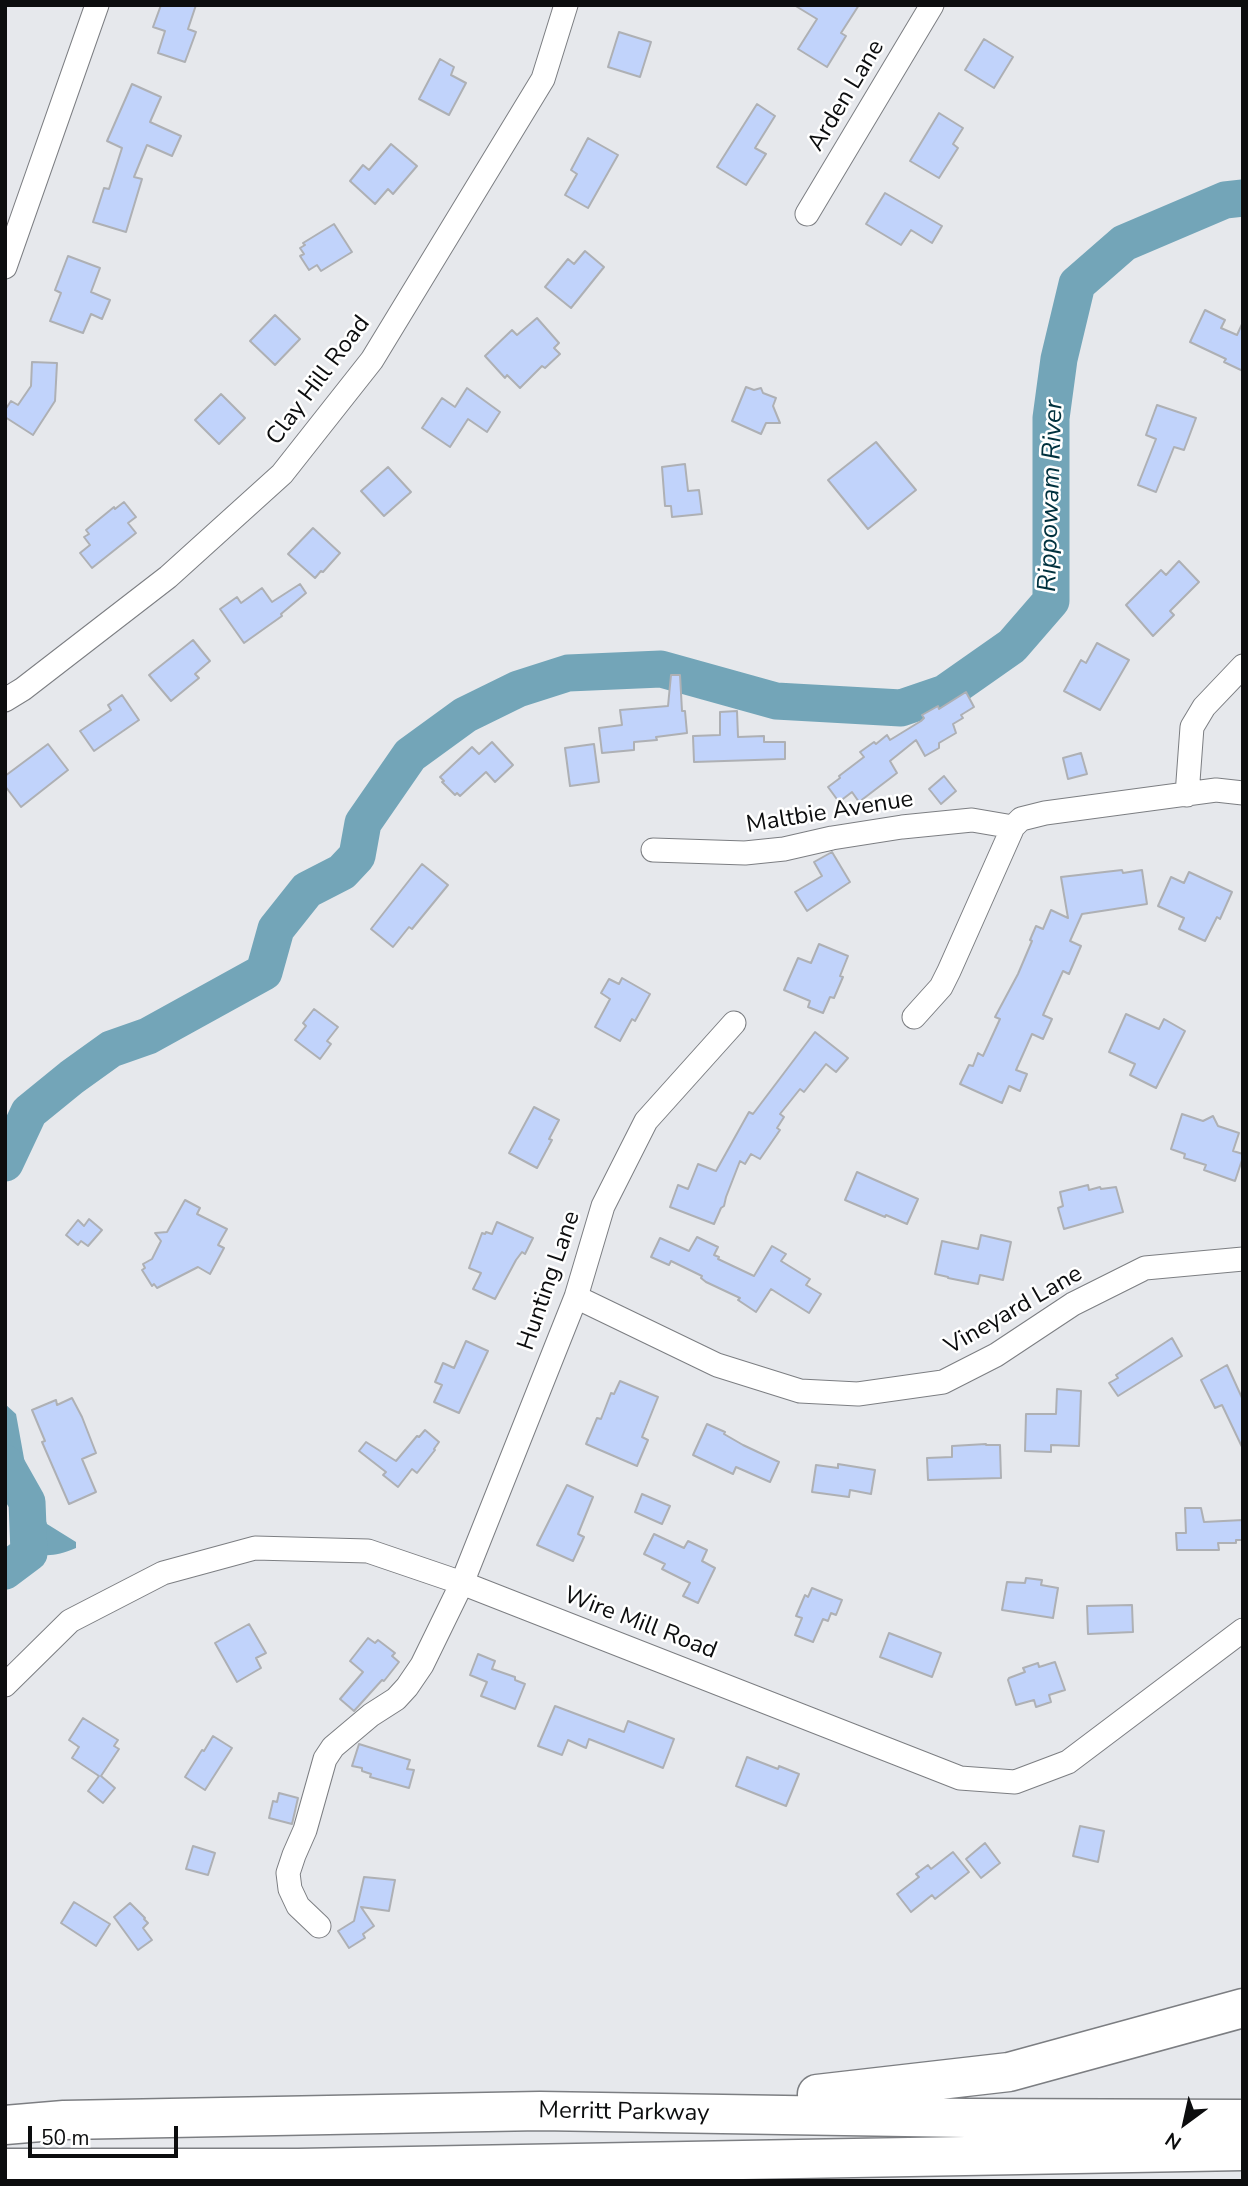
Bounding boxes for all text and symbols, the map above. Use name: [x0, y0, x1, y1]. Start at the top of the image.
street label: Arden Lane: [803, 35, 891, 157]
street label: Clay Hill Road: [261, 311, 377, 451]
water label: Rippowam River: [1033, 399, 1071, 593]
street label: Maltbie Avenue: [744, 786, 916, 840]
street label: Hunting Lane: [513, 1208, 587, 1354]
street label: Vineyard Lane: [940, 1260, 1088, 1362]
street label: Wire Mill Road: [559, 1582, 721, 1666]
north arrow: [1150, 2088, 1220, 2158]
street label: Merritt Parkway: [538, 2097, 710, 2129]
scale bar: [32, 2112, 182, 2156]
text: 50 m: [41, 2124, 90, 2152]
text: N: [1161, 2126, 1187, 2155]

